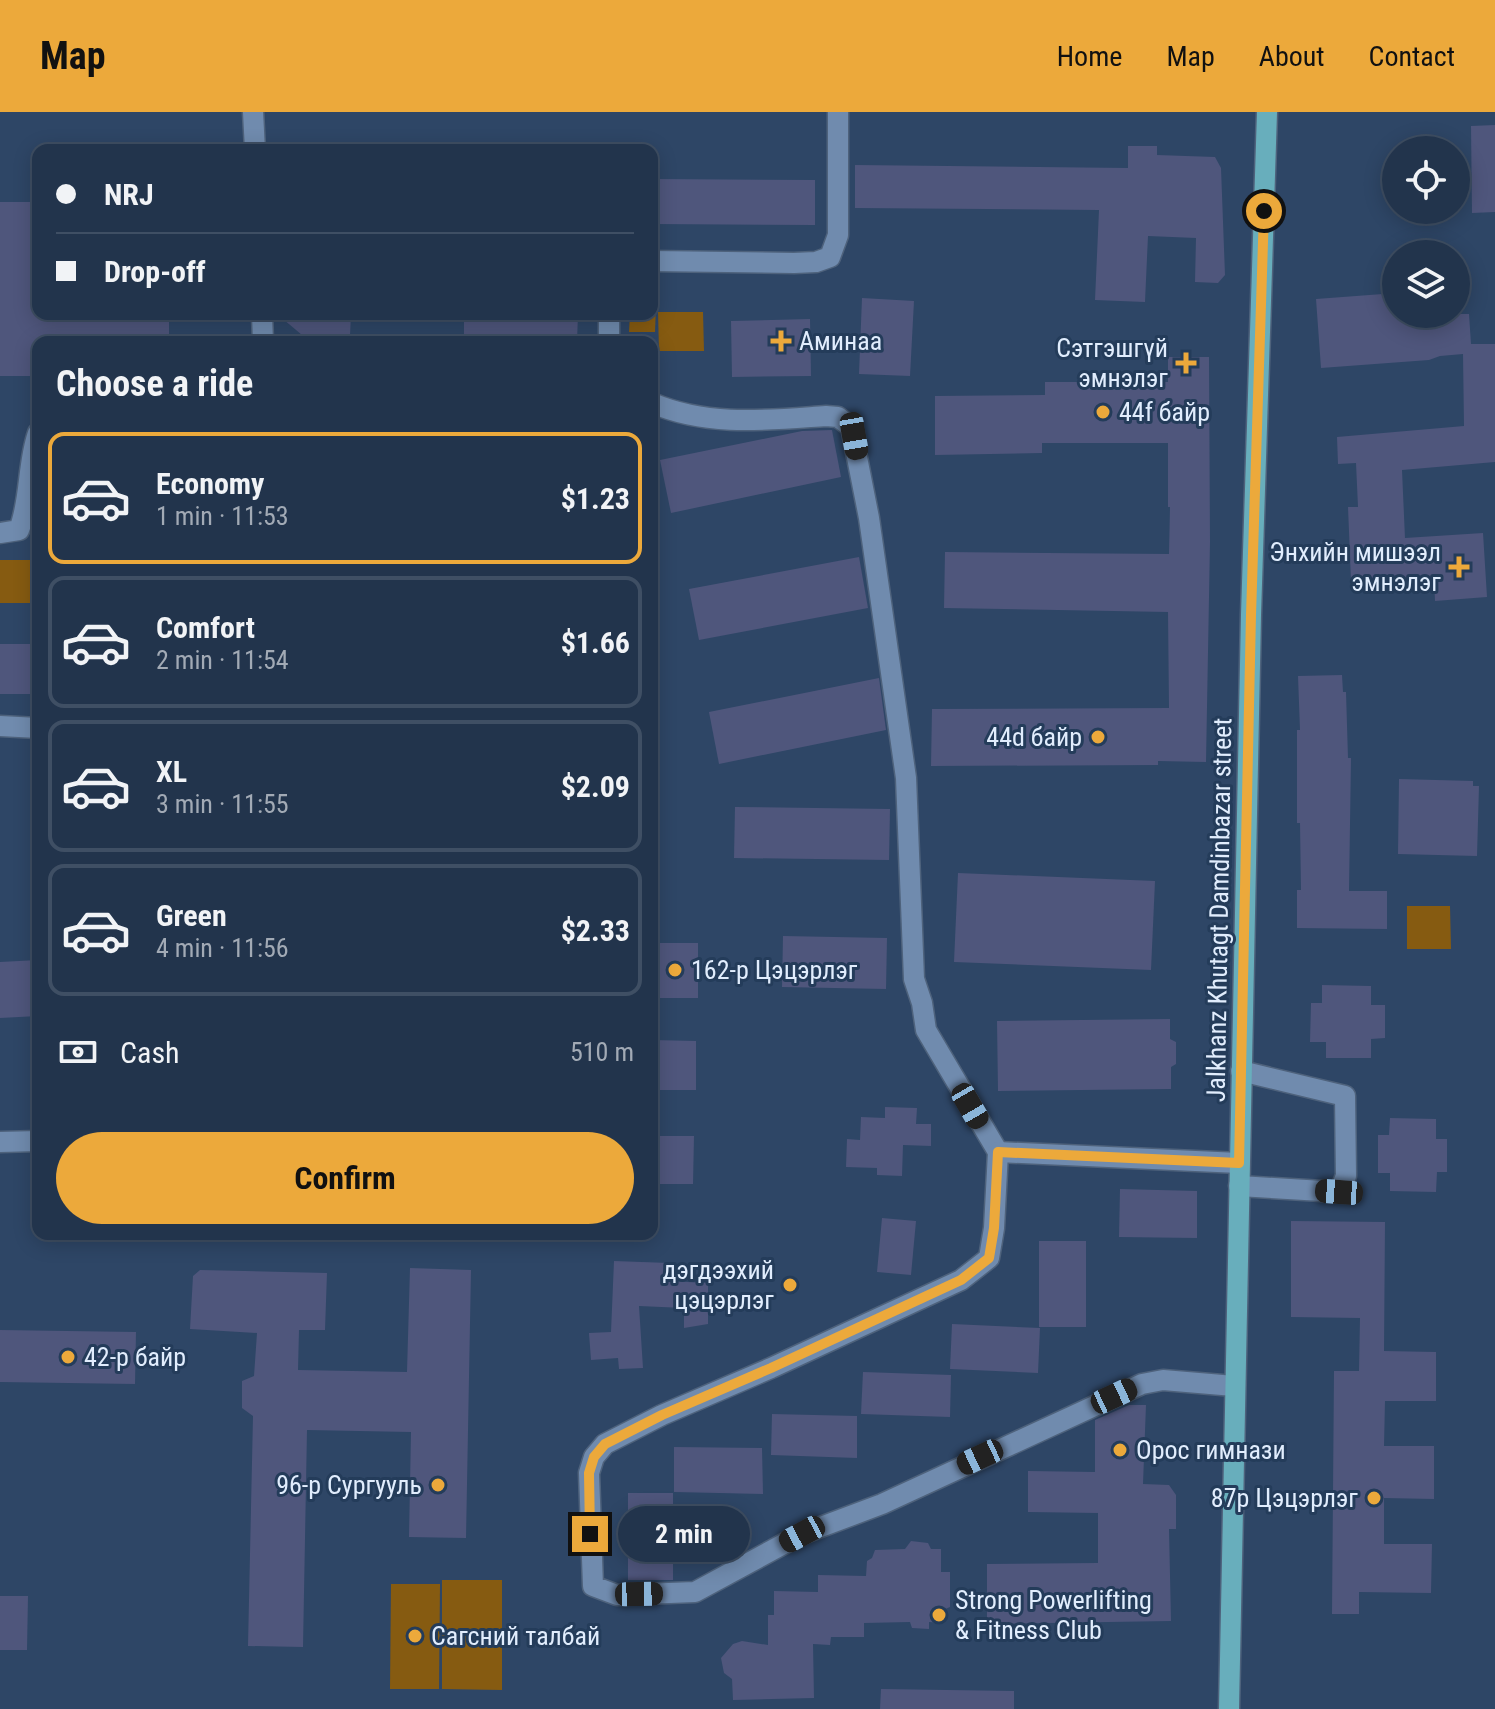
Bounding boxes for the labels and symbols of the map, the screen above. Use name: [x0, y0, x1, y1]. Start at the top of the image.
route start: [1246, 193, 1282, 229]
place label: Аминаа: [799, 326, 882, 356]
marker: Аминаа: [770, 330, 792, 352]
place label: Сэтгэшгүй эмнэлэг: [1056, 333, 1168, 393]
marker: Сэтгэшгүй эмнэлэг: [1175, 352, 1197, 374]
place label: 44f байр: [1119, 397, 1210, 427]
marker: 44f байр: [1094, 403, 1112, 421]
car: [838, 410, 870, 462]
place label: Энхийн мишээл эмнэлэг: [1269, 537, 1441, 597]
marker: Энхийн мишээл эмнэлэг: [1448, 556, 1470, 578]
street label: Jalkhanz Khutagt Damdinbazar street: [1201, 718, 1237, 1102]
place label: 44d байр: [986, 722, 1082, 752]
marker: 44d байр: [1089, 728, 1107, 746]
place label: 162-р Цэцэрлэг: [691, 955, 858, 985]
marker: 162-р Цэцэрлэг: [666, 961, 684, 979]
car: [948, 1079, 992, 1133]
car: [1314, 1178, 1364, 1206]
place label: дэгдээхий цэцэрлэг: [663, 1255, 774, 1315]
marker: дэгдээхий цэцэрлэг: [781, 1276, 799, 1294]
place label: 42-p байр: [84, 1342, 186, 1372]
marker: 42-p байр: [59, 1348, 77, 1366]
car: [1087, 1375, 1141, 1417]
place label: Орос гимнази: [1136, 1435, 1286, 1465]
car: [953, 1436, 1007, 1478]
marker: Орос гимнази: [1111, 1441, 1129, 1459]
place label: 96-р Сургууль: [276, 1470, 422, 1500]
marker: 96-р Сургууль: [429, 1476, 447, 1494]
place label: 87р Цэцэрлэг: [1211, 1483, 1358, 1513]
marker: 87р Цэцэрлэг: [1365, 1489, 1383, 1507]
callout: 2 min: [618, 1506, 750, 1562]
car: [775, 1512, 829, 1556]
route end: [572, 1516, 608, 1552]
car: [615, 1582, 663, 1606]
place label: Strong Powerlifting & Fitness Club: [955, 1585, 1152, 1645]
marker: Strong Powerlifting & Fitness Club: [930, 1606, 948, 1624]
place label: Сагсний талбай: [431, 1621, 600, 1651]
marker: Сагсний талбай: [406, 1627, 424, 1645]

